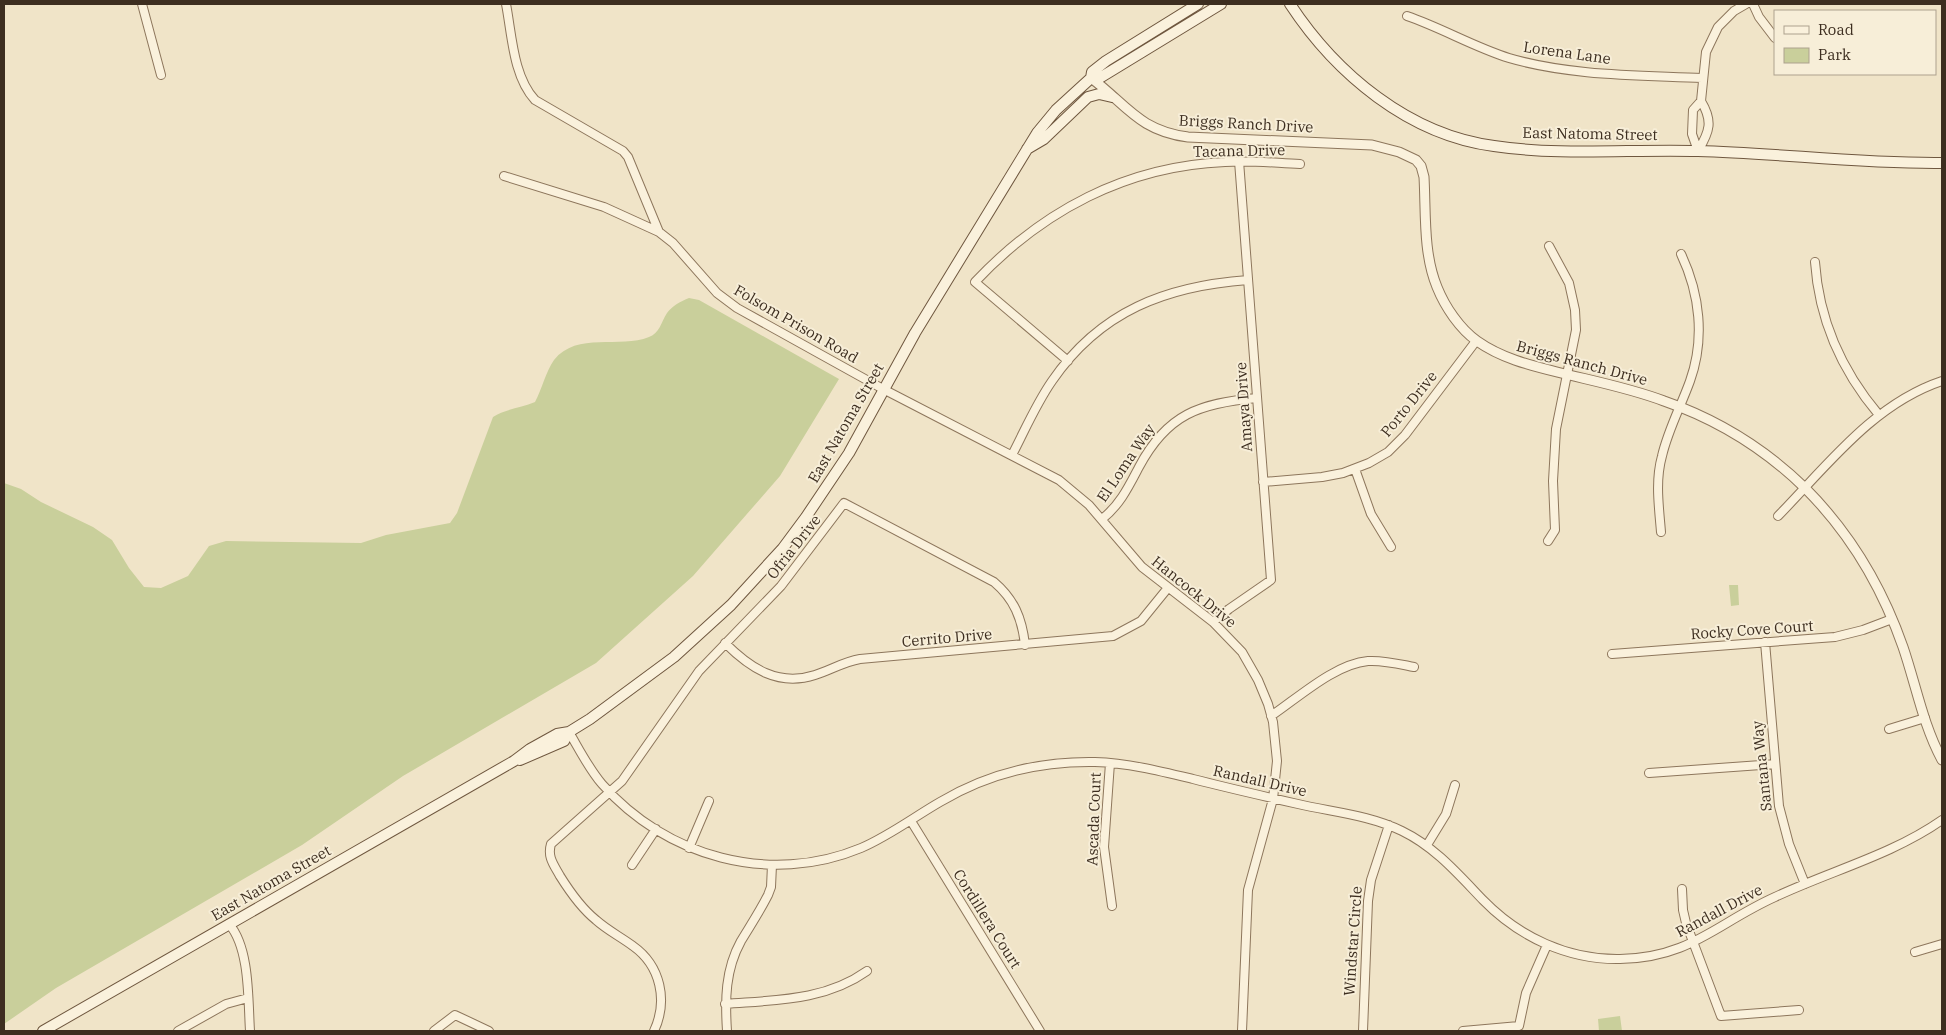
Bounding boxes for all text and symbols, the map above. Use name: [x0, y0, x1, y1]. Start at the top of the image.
legend: [1774, 10, 1936, 75]
text: Road: [1818, 20, 1854, 39]
street label: Lorena Lane: [1522, 37, 1612, 68]
text: Park: [1818, 45, 1851, 64]
street label: Briggs Ranch Drive: [1178, 110, 1314, 137]
street label: East Natoma Street: [1522, 123, 1658, 144]
street label: Tacana Drive: [1193, 140, 1285, 161]
street label: Folsom Prison Road: [731, 280, 862, 367]
street label: Briggs Ranch Drive: [1515, 336, 1650, 389]
street label: East Natoma Street: [804, 359, 888, 486]
street label: Amaya Drive: [1231, 361, 1256, 453]
street label: Porto Drive: [1376, 367, 1441, 441]
street label: El Loma Way: [1092, 420, 1159, 506]
street label: Ofria Drive: [762, 511, 825, 583]
street label: Hancock Drive: [1148, 552, 1241, 632]
street label: Rocky Cove Court: [1690, 616, 1814, 643]
street label: Cerrito Drive: [901, 624, 993, 651]
street label: Santana Way: [1747, 720, 1776, 812]
street label: Randall Drive: [1211, 761, 1309, 801]
street label: Ascada Court: [1082, 772, 1105, 866]
street label: East Natoma Street: [207, 841, 334, 925]
street label: Cordillera Court: [949, 866, 1026, 972]
street label: Randall Drive: [1672, 880, 1765, 941]
street label: Windstar Circle: [1339, 885, 1366, 996]

